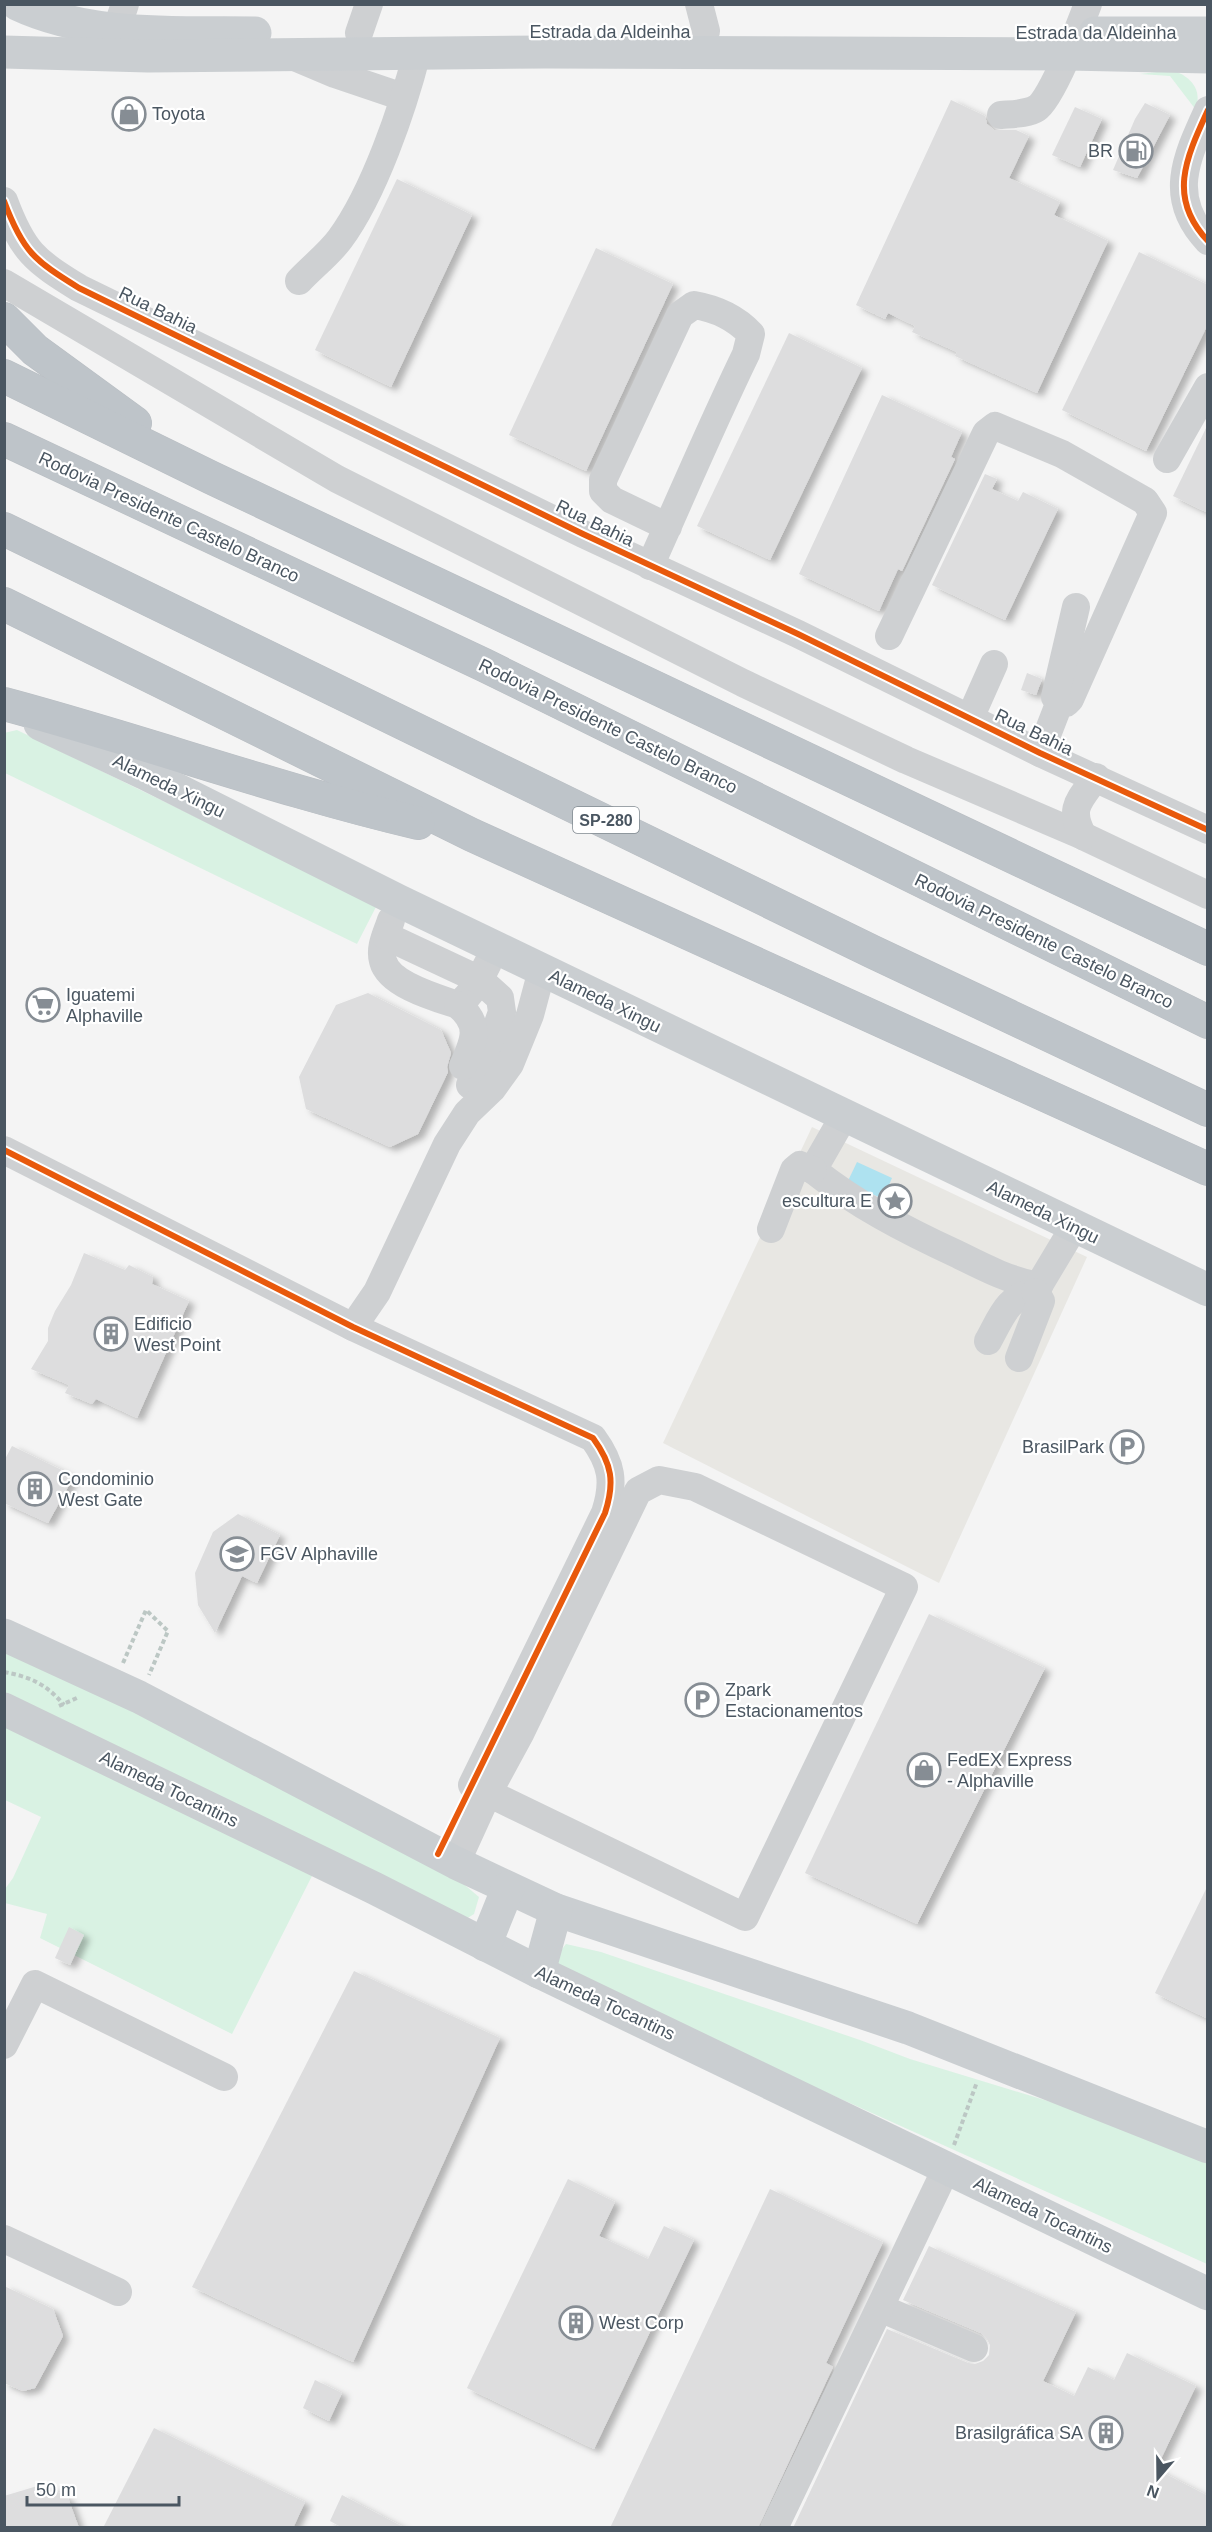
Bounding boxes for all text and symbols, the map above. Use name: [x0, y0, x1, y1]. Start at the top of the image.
street label: Estrada da Aldeinha: [529, 22, 692, 42]
street label: Estrada da Aldeinha: [1015, 23, 1178, 43]
shop icon: Toyota: [111, 96, 147, 132]
place label: Toyota: [152, 104, 206, 124]
fuel station icon: BR: [1118, 133, 1154, 169]
place label: BR: [1088, 141, 1113, 161]
street label: Rua Bahia: [116, 283, 201, 338]
street label: Rodovia Presidente Castelo Branco: [36, 448, 302, 586]
street label: Rua Bahia: [553, 496, 638, 551]
street label: Rodovia Presidente Castelo Branco: [475, 655, 741, 797]
street label: Rua Bahia: [992, 705, 1077, 760]
street label: Alameda Xingu: [110, 750, 228, 822]
road number: SP-280: [573, 807, 639, 833]
street label: Rodovia Presidente Castelo Branco: [911, 870, 1177, 1012]
street label: Alameda Xingu: [546, 965, 664, 1037]
place label: Iguatemi Alphaville: [66, 985, 143, 1026]
supermarket icon: Iguatemi Alphaville: [25, 987, 61, 1023]
street label: Alameda Xingu: [984, 1176, 1102, 1248]
place icon: escultura E: [877, 1183, 913, 1219]
place label: escultura E: [782, 1191, 872, 1211]
place label: Edificio West Point: [134, 1314, 221, 1355]
building icon: Edificio West Point: [93, 1316, 129, 1352]
parking icon: BrasilPark: [1109, 1429, 1145, 1465]
place label: BrasilPark: [1022, 1437, 1105, 1457]
place label: Condominio West Gate: [58, 1469, 154, 1510]
building icon: Condominio West Gate: [17, 1471, 53, 1507]
school or university icon: FGV Alphaville: [219, 1536, 255, 1572]
place label: FGV Alphaville: [260, 1544, 378, 1564]
place label: Zpark Estacionamentos: [725, 1680, 863, 1721]
parking icon: Zpark Estacionamentos: [684, 1682, 720, 1718]
street label: Alameda Tocantins: [96, 1747, 242, 1831]
place label: FedEX Express - Alphaville: [947, 1750, 1072, 1791]
shop icon: FedEX Express - Alphaville: [906, 1752, 942, 1788]
street label: Alameda Tocantins: [532, 1962, 678, 2044]
street label: Alameda Tocantins: [970, 2173, 1116, 2257]
building icon: West Corp: [558, 2305, 594, 2341]
place label: West Corp: [599, 2313, 684, 2333]
building icon: Brasilgráfica SA: [1088, 2415, 1124, 2451]
place label: Brasilgráfica SA: [955, 2423, 1083, 2443]
north arrow: [1128, 2448, 1188, 2508]
scale bar: [27, 2469, 178, 2507]
text: 50 m: [36, 2480, 76, 2500]
text: N: [1145, 2482, 1161, 2502]

